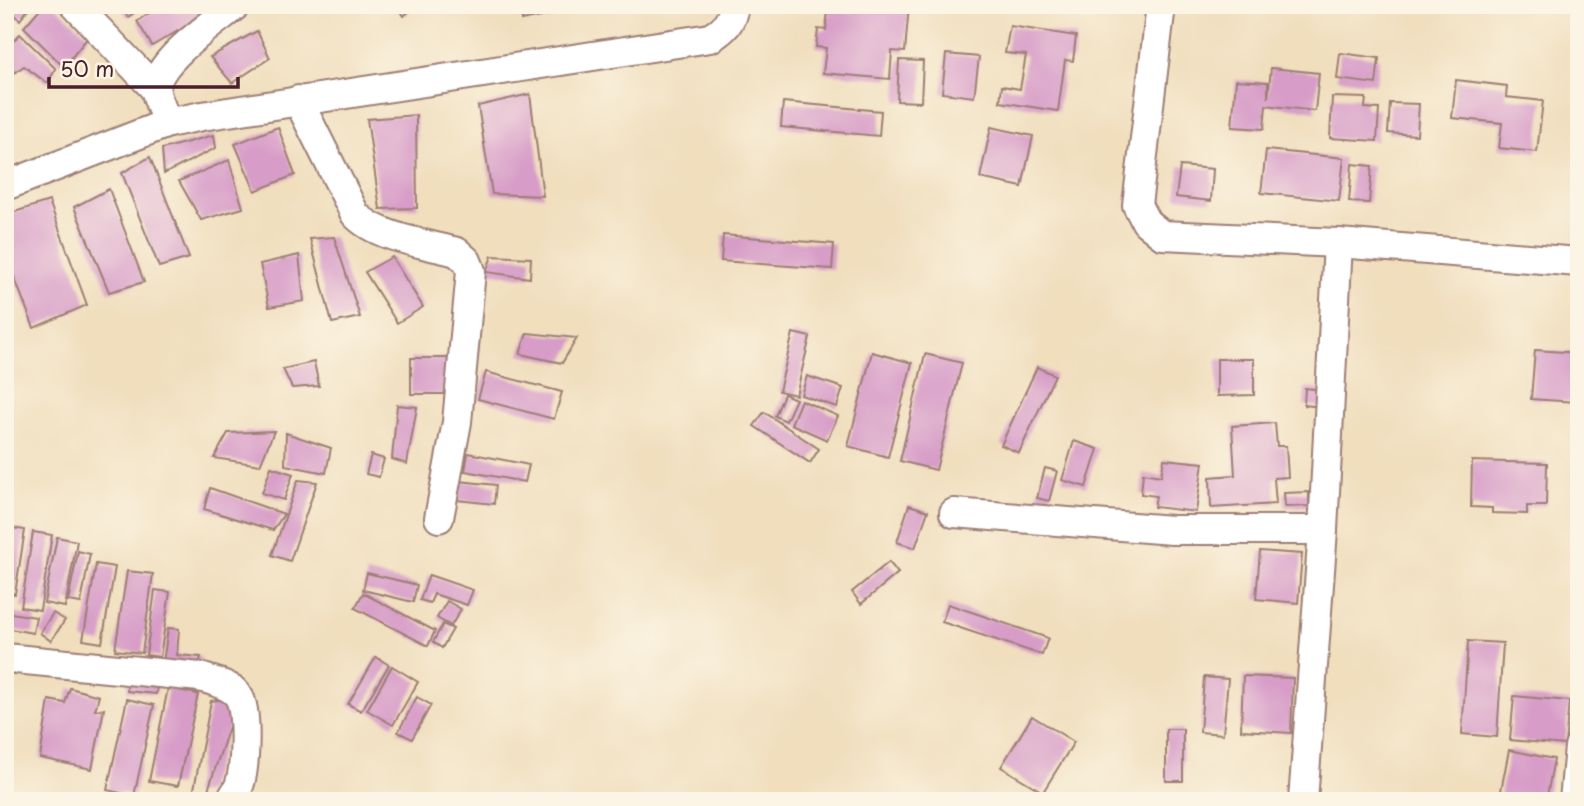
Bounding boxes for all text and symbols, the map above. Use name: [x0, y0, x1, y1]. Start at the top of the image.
scale bar: [49, 46, 238, 90]
text: 50 m: [60, 52, 114, 84]

